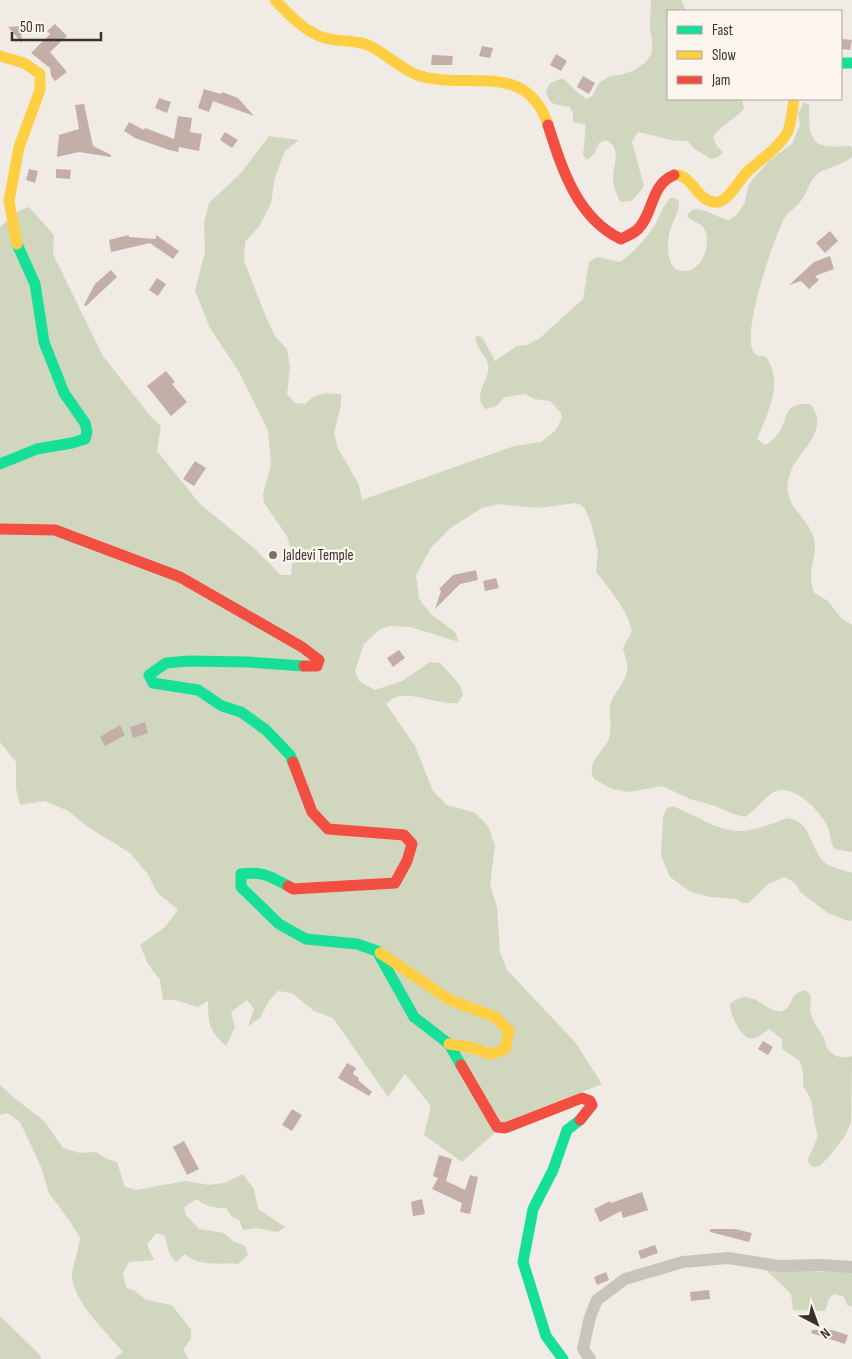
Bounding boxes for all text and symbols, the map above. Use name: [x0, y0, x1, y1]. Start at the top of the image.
scale bar: [12, 10, 101, 42]
legend: [667, 10, 842, 100]
text: 50 m: [20, 18, 45, 37]
text: Fast: [712, 21, 734, 40]
text: Slow: [712, 46, 736, 65]
text: Jam: [711, 71, 730, 90]
place label: Jaldevi Temple: [282, 546, 354, 565]
marker: Jaldevi Temple: [267, 549, 279, 561]
north arrow: [792, 1299, 842, 1349]
text: N: [817, 1325, 834, 1342]

